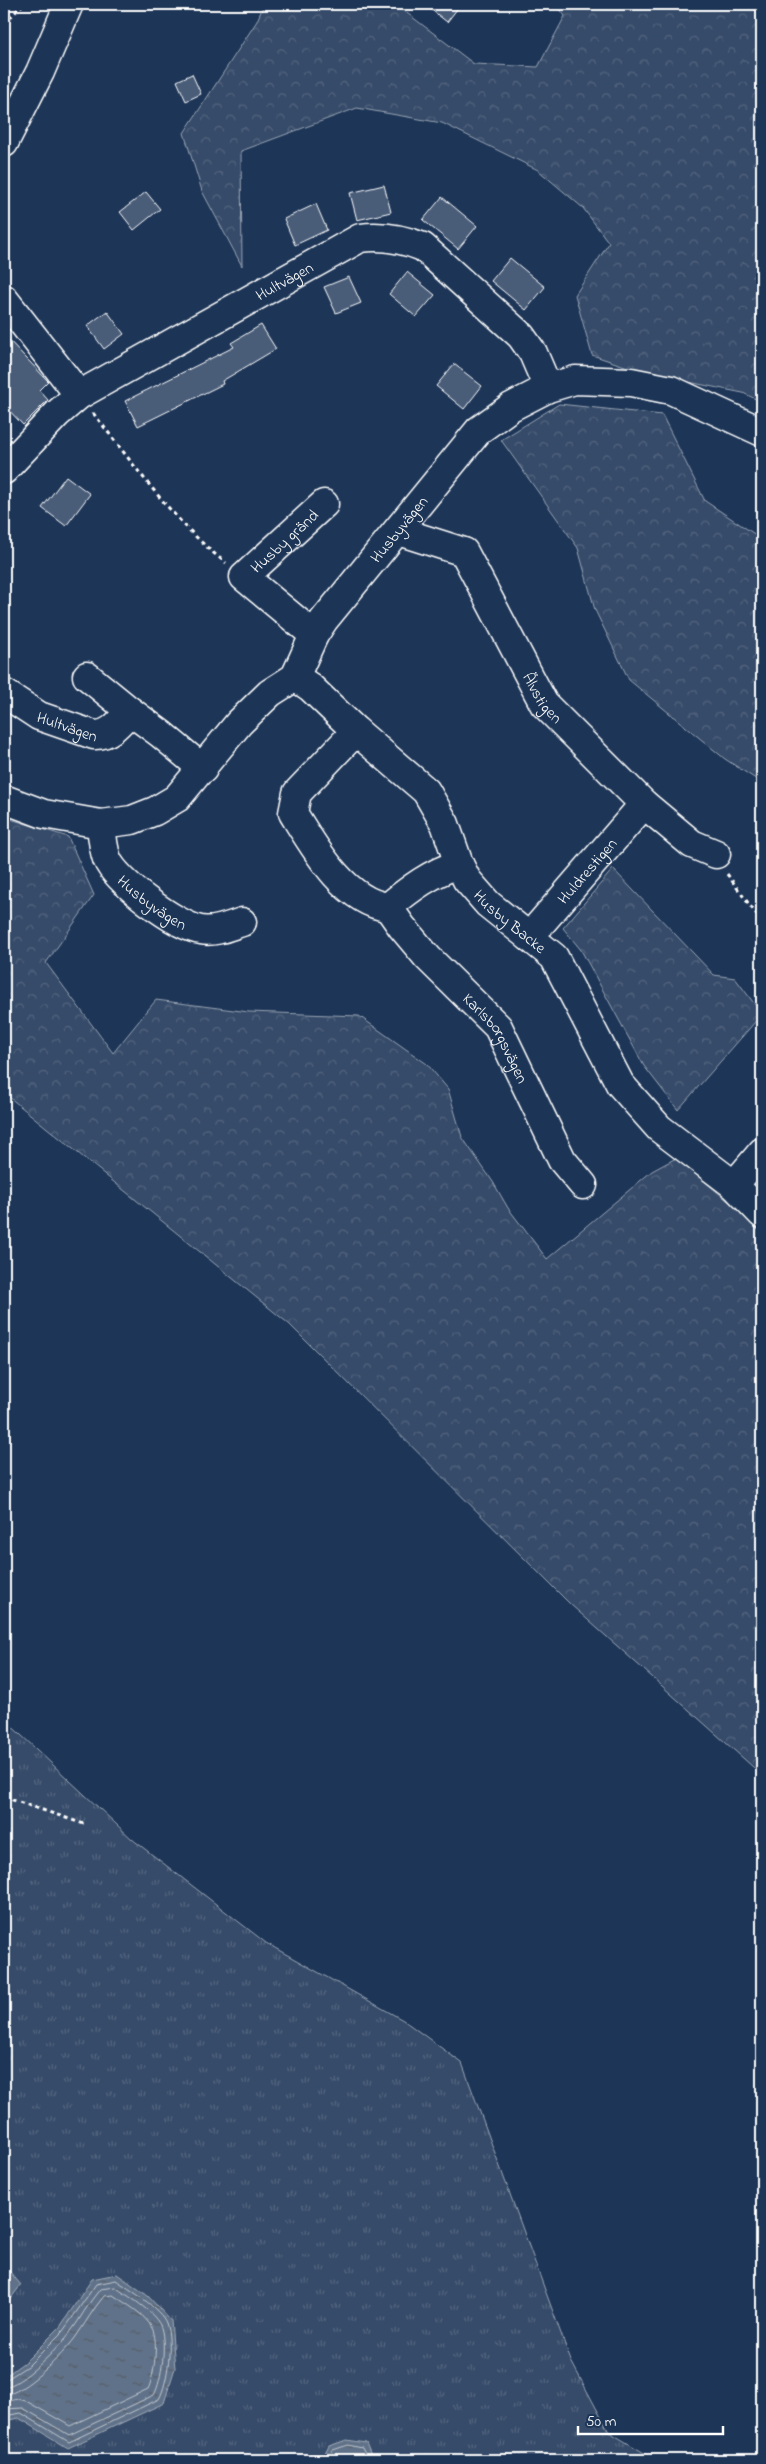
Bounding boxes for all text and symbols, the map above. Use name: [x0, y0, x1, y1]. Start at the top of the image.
street label: Hultvägen: [252, 256, 318, 308]
street label: Husbyvägen: [365, 491, 435, 569]
street label: Husby gränd: [246, 504, 325, 580]
street label: Älvstigen: [515, 669, 567, 730]
street label: Hultvägen: [33, 706, 101, 749]
street label: Huldrestigen: [553, 833, 624, 910]
street label: Husbyvägen: [111, 870, 190, 937]
street label: Husby Backe: [467, 885, 551, 961]
street label: Karlsborgsvägen: [456, 988, 533, 1088]
scale bar: [578, 2404, 724, 2436]
text: 50 m: [586, 2411, 617, 2433]

